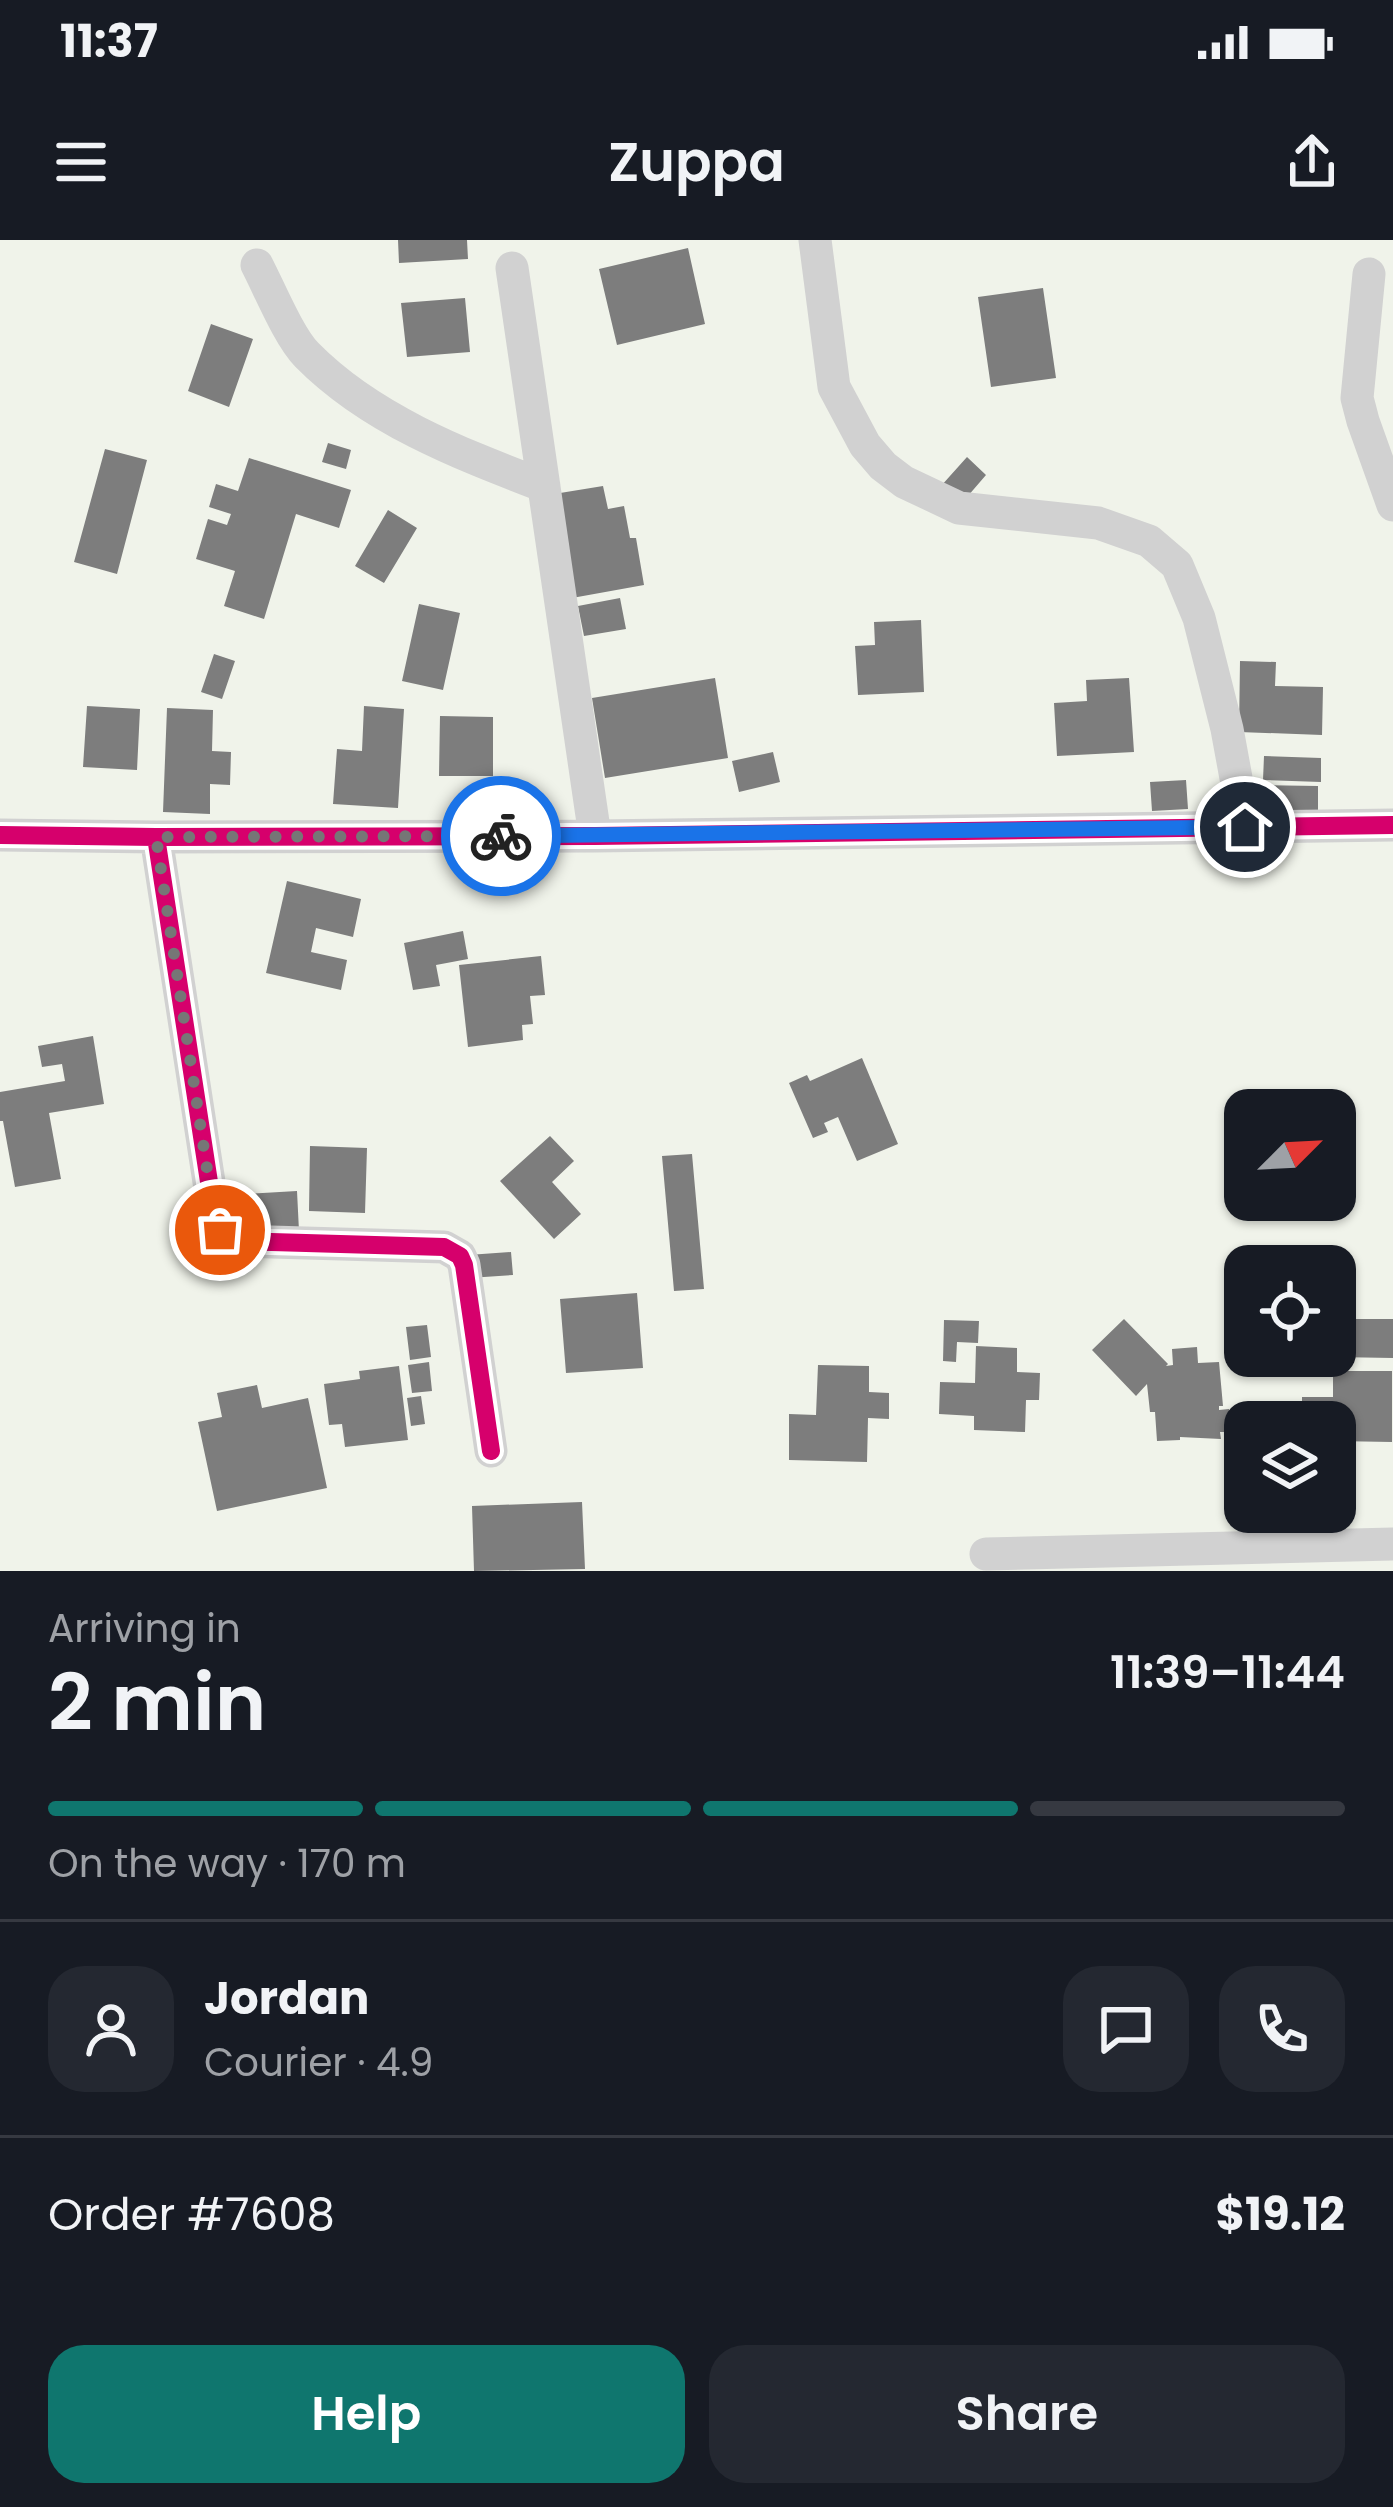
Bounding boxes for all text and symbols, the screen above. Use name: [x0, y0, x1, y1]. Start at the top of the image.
text: 11:37: [60, 10, 158, 73]
text: Zuppa: [608, 124, 785, 200]
icon: menu: [48, 129, 114, 195]
icon: share: [1279, 129, 1345, 195]
courier: [441, 776, 561, 896]
pin: [1194, 776, 1296, 878]
icon: home: [1212, 794, 1278, 860]
icon: bike: [468, 803, 534, 869]
north arrow: [1224, 1089, 1356, 1221]
map controls: [1224, 1089, 1356, 1533]
pin: [169, 1179, 271, 1281]
icon: bag: [187, 1197, 253, 1263]
button: locate: [1224, 1245, 1356, 1377]
button: layers: [1224, 1401, 1356, 1533]
text: Arriving in: [48, 1601, 241, 1656]
text: 11:39–11:44: [1110, 1641, 1345, 1704]
text: 2 min: [48, 1648, 266, 1757]
text: On the way · 170 m: [48, 1836, 406, 1891]
button: person: [48, 1966, 174, 2092]
button: chat: [1063, 1966, 1189, 2092]
button: phone: [1219, 1966, 1345, 2092]
text: Jordan: [204, 1967, 369, 2030]
text: Courier · 4.9: [204, 2035, 433, 2090]
text: Order #7608: [48, 2183, 335, 2246]
text: $19.12: [1215, 2183, 1345, 2246]
button: Help: [48, 2345, 685, 2483]
button: Share: [709, 2345, 1345, 2483]

